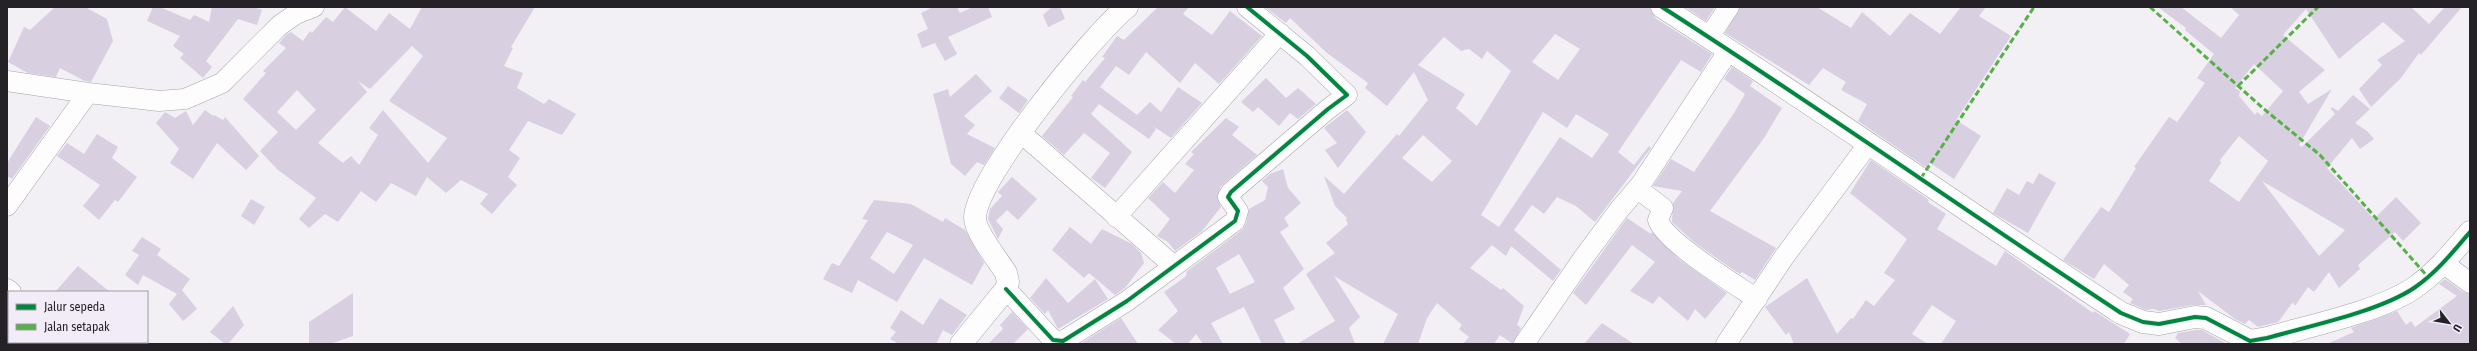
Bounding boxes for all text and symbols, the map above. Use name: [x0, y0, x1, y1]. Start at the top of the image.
legend: [8, 291, 148, 343]
text: Jalur sepeda: [44, 300, 105, 314]
north arrow: [2429, 303, 2469, 343]
text: Jalan setapak: [44, 320, 110, 334]
text: U: [2450, 322, 2464, 334]

